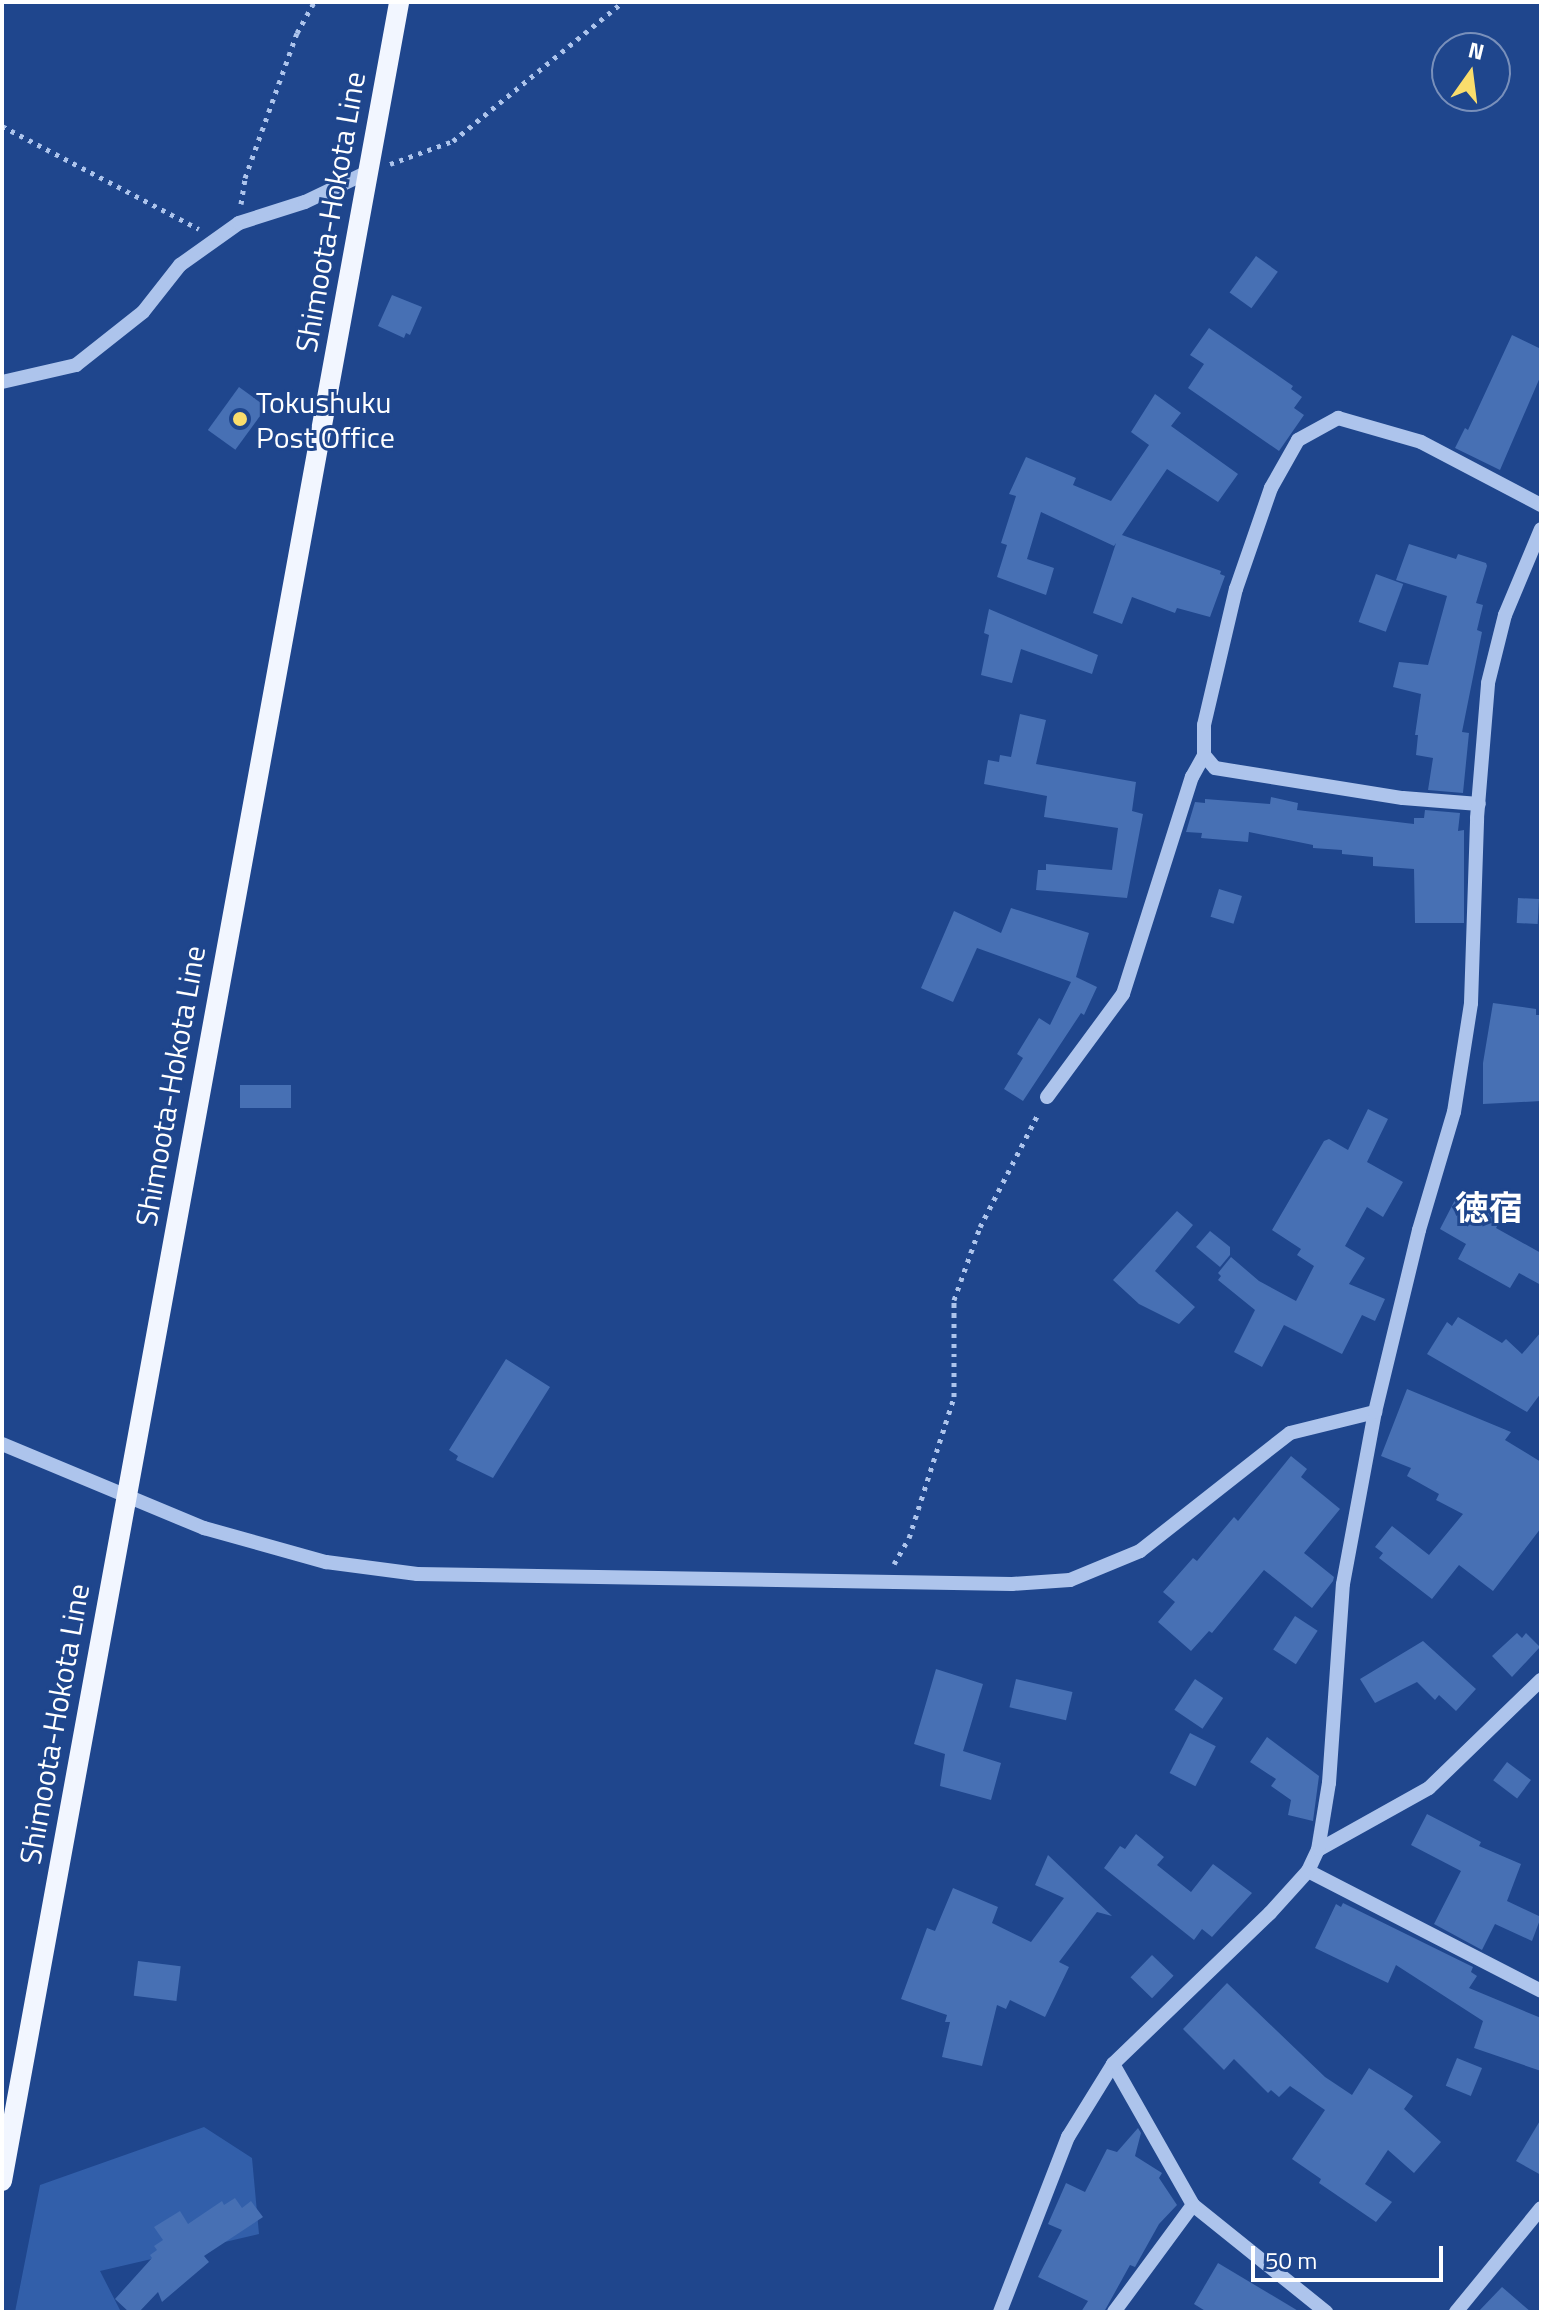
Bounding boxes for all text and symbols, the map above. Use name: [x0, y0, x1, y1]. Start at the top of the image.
north arrow: [1431, 32, 1511, 112]
text: N: [1465, 32, 1488, 69]
street label: Shimoota-Hokota Line: [288, 69, 372, 355]
place label: Tokushuku Post Office: [256, 384, 395, 454]
marker: Tokushuku Post Office: [231, 410, 249, 428]
street label: Shimoota-Hokota Line: [128, 943, 212, 1229]
district label: 徳宿: [1455, 1188, 1523, 1228]
street label: Shimoota-Hokota Line: [12, 1581, 96, 1867]
scale bar: [1255, 2230, 1447, 2280]
text: 50 m: [1265, 2242, 1317, 2278]

